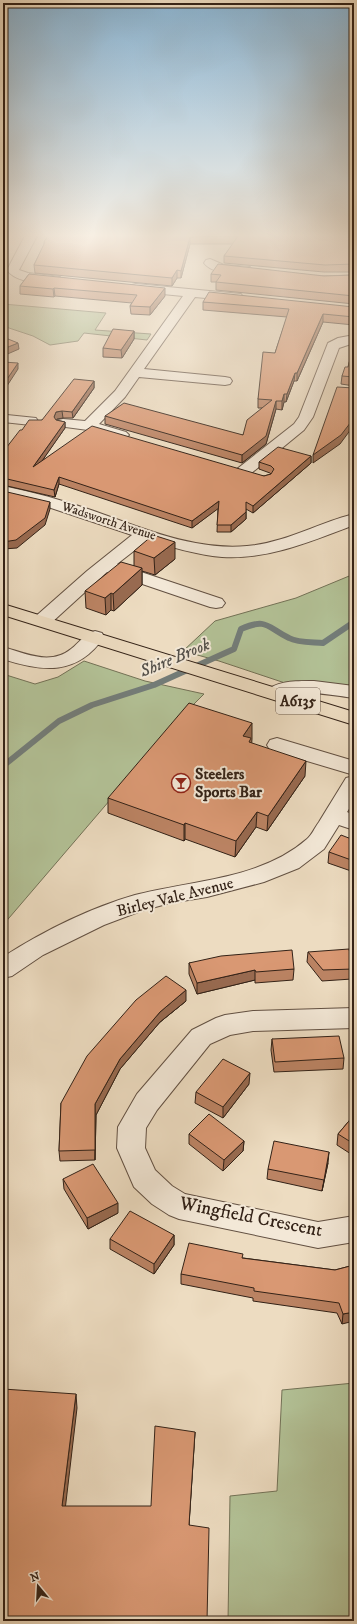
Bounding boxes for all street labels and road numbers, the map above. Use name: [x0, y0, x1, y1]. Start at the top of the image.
street label: Wadsworth Avenue: [59, 498, 158, 544]
road number: A6135: [276, 688, 320, 714]
street label: Birley Vale Avenue: [115, 873, 236, 921]
street label: Wingfield Crescent: [177, 1192, 324, 1242]

